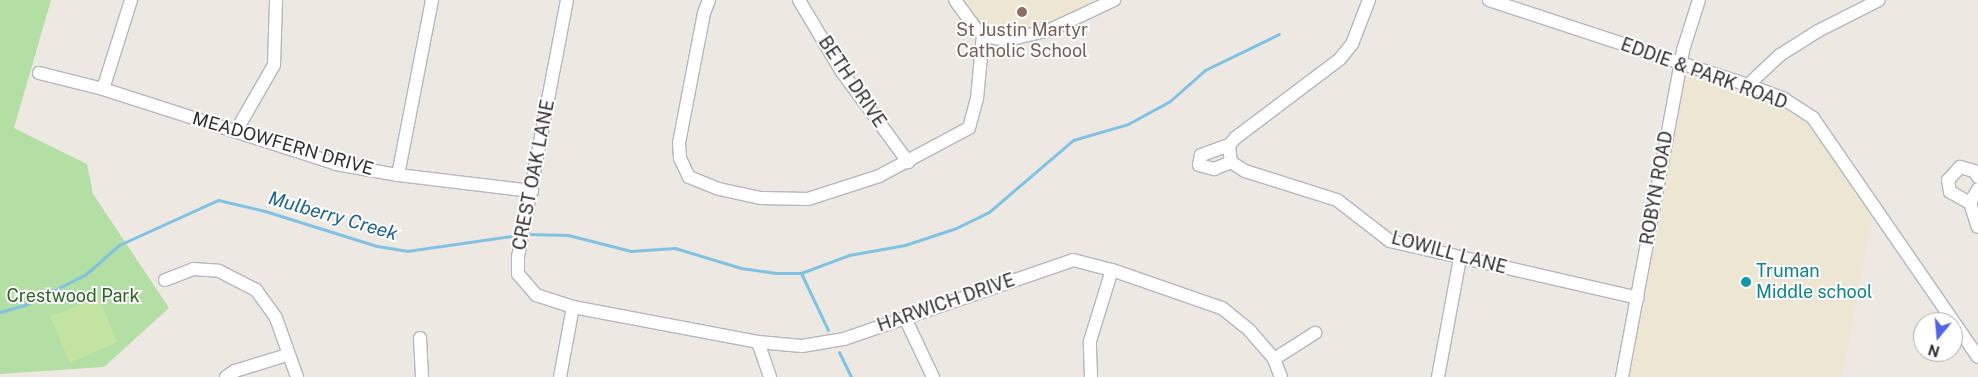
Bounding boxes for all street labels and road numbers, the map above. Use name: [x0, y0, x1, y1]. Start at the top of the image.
street label: BETH DRIVE: [814, 32, 890, 132]
street label: EDDIE & PARK ROAD: [1618, 34, 1790, 114]
street label: CREST OAK LANE: [509, 98, 559, 252]
street label: MEADOWFERN DRIVE: [190, 108, 376, 180]
street label: ROBYN ROAD: [1636, 129, 1678, 247]
street label: LOWILL LANE: [1389, 227, 1509, 279]
street label: HARWICH DRIVE: [874, 269, 1018, 337]

